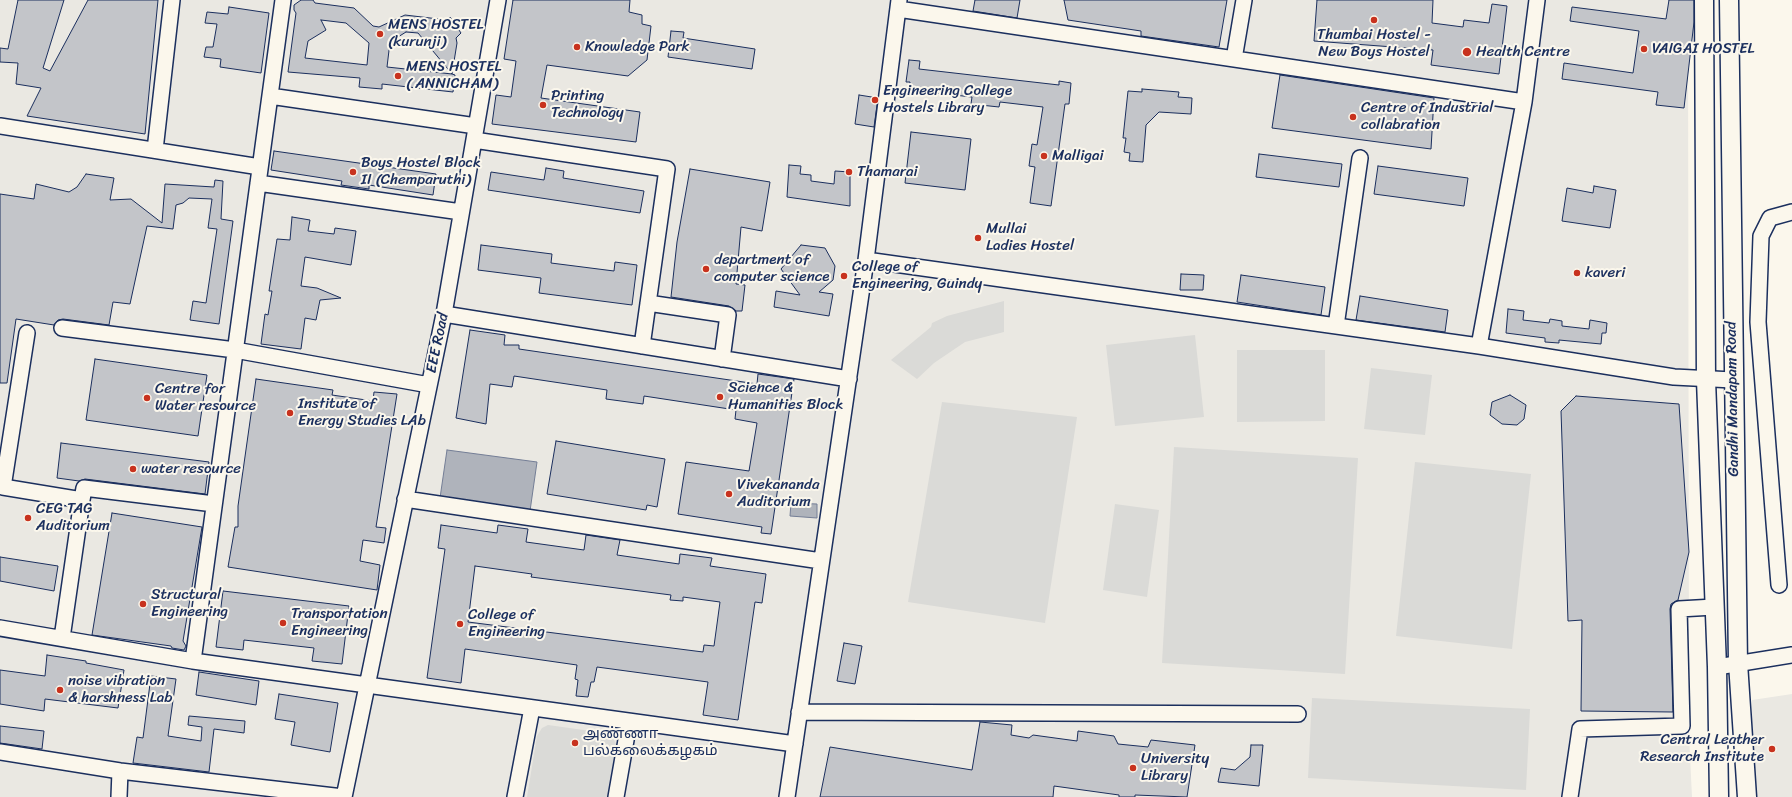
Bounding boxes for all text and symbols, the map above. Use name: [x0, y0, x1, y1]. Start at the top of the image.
marker: Thumbai Hostel - New Boys Hostel: [1369, 15, 1379, 25]
place label: MENS HOSTEL (kurunji): [388, 16, 483, 51]
place label: Thumbai Hostel - New Boys Hostel: [1317, 26, 1431, 61]
marker: MENS HOSTEL (kurunji): [375, 29, 385, 39]
place label: Knowledge Park: [585, 38, 690, 56]
place label: VAIGAI HOSTEL: [1652, 40, 1755, 58]
marker: Knowledge Park: [572, 42, 582, 52]
place label: Health Centre: [1476, 43, 1570, 61]
marker: VAIGAI HOSTEL: [1639, 44, 1649, 54]
marker: Health Centre: [1461, 46, 1473, 58]
place label: MENS HOSTEL ( ANNICHAM): [406, 58, 501, 93]
marker: MENS HOSTEL ( ANNICHAM): [393, 71, 403, 81]
place label: Engineering College Hostels Library: [883, 82, 1012, 117]
place label: Printing Technology: [551, 87, 624, 122]
marker: Engineering College Hostels Library: [870, 95, 880, 105]
place label: Centre of Industrial collabration: [1361, 99, 1493, 134]
marker: Printing Technology: [538, 100, 548, 110]
marker: Centre of Industrial collabration: [1348, 112, 1358, 122]
place label: Malligai: [1052, 147, 1104, 165]
marker: Malligai: [1039, 151, 1049, 161]
place label: Boys Hostel Block II (Chemparuthi): [361, 154, 481, 189]
place label: Thamarai: [857, 163, 918, 181]
marker: Boys Hostel Block II (Chemparuthi): [348, 167, 358, 177]
marker: Thamarai: [844, 167, 854, 177]
place label: Mullai Ladies Hostel: [986, 220, 1074, 255]
marker: Mullai Ladies Hostel: [973, 233, 983, 243]
place label: department of computer science: [714, 251, 830, 286]
place label: College of Engineering, Guindy: [852, 258, 982, 293]
marker: department of computer science: [701, 264, 711, 274]
place label: kaveri: [1585, 264, 1625, 282]
marker: kaveri: [1572, 268, 1582, 278]
marker: College of Engineering, Guindy: [839, 271, 849, 281]
street label: EEE Road: [423, 311, 453, 375]
street label: Gandhi Mandapam Road: [1723, 321, 1743, 477]
place label: Science & Humanities Block: [728, 379, 843, 414]
place label: Centre for Water resource: [155, 380, 256, 415]
marker: Science & Humanities Block: [715, 392, 725, 402]
marker: Centre for Water resource: [142, 393, 152, 403]
place label: Institute of Energy Studies LAb: [298, 395, 426, 430]
marker: Institute of Energy Studies LAb: [285, 408, 295, 418]
place label: water resource: [141, 460, 241, 478]
marker: water resource: [128, 464, 138, 474]
place label: Vivekananda Auditorium: [737, 476, 819, 511]
marker: Vivekananda Auditorium: [724, 489, 734, 499]
place label: CEG TAG Auditorium: [36, 500, 110, 535]
marker: CEG TAG Auditorium: [23, 513, 33, 523]
place label: Structural Engineering: [151, 586, 228, 621]
marker: Structural Engineering: [138, 599, 148, 609]
place label: Transportation Engineering: [291, 605, 388, 640]
place label: College of Engineering: [468, 606, 545, 641]
marker: Transportation Engineering: [278, 618, 288, 628]
marker: College of Engineering: [455, 619, 465, 629]
place label: noise vibration & harshness Lab: [68, 672, 172, 707]
marker: noise vibration & harshness Lab: [55, 685, 65, 695]
place label: அண்ணா பல்கலைக்கழகம்: [583, 725, 718, 760]
place label: Central Leather Research Institute: [1640, 731, 1764, 766]
marker: அண்ணா பல்கலைக்கழகம்: [570, 738, 580, 748]
marker: Central Leather Research Institute: [1767, 744, 1777, 754]
place label: University Library: [1141, 750, 1209, 785]
marker: University Library: [1128, 763, 1138, 773]

